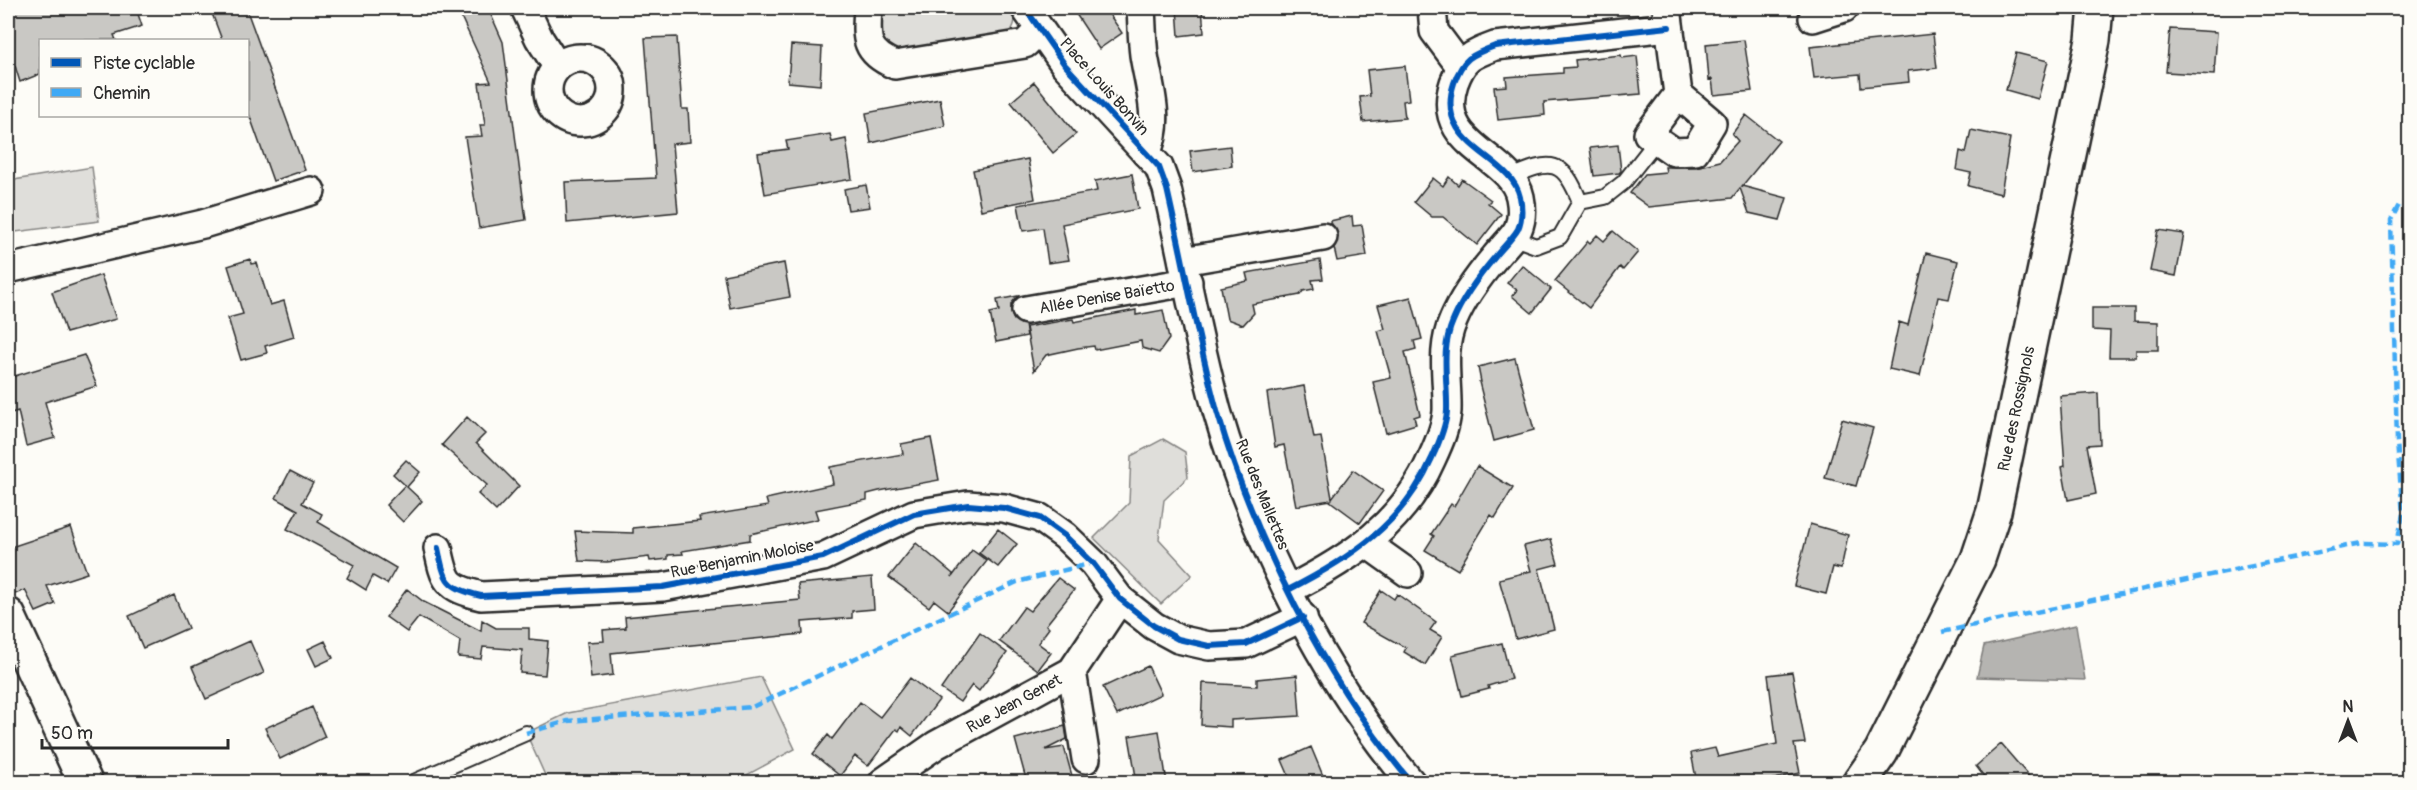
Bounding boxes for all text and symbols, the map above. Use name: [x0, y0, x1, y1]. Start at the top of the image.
street label: Place Louis Bonvin: [1055, 34, 1153, 140]
legend: [39, 39, 249, 117]
text: Piste cyclable: [93, 52, 195, 75]
text: Chemin: [93, 82, 150, 105]
street label: Allée Denise Baïetto: [1038, 275, 1177, 319]
street label: Rue des Rossignols: [1994, 344, 2039, 473]
street label: Rue des Mallettes: [1231, 436, 1293, 553]
street label: Rue Benjamin Moloise: [669, 535, 816, 583]
street label: Rue Jean Genet: [963, 669, 1066, 738]
north arrow: [2318, 691, 2378, 751]
text: N: [2343, 697, 2354, 717]
scale bar: [42, 712, 228, 750]
text: 50 m: [51, 722, 93, 745]

